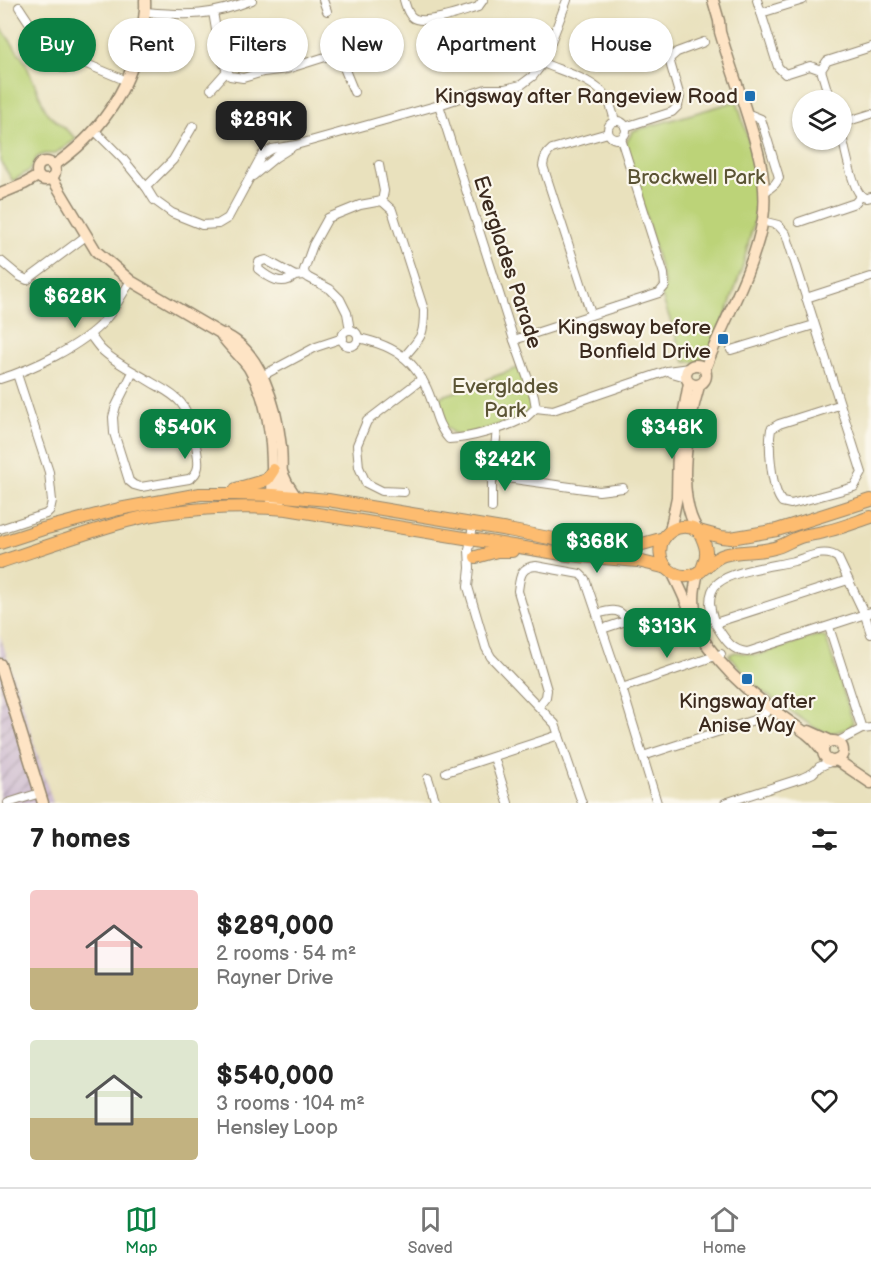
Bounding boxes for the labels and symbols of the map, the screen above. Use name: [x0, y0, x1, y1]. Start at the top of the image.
place label: Kingsway after Rangeview Road: [435, 84, 738, 109]
marker: Kingsway after Rangeview Road: [743, 89, 757, 103]
pin: $289K: [219, 101, 303, 152]
park label: Brockwell Park: [627, 165, 766, 190]
street label: Everglades Parade: [468, 173, 547, 352]
pin: $628K: [33, 278, 117, 329]
place label: Kingsway before Bonfield Drive: [557, 315, 711, 364]
marker: Kingsway before Bonfield Drive: [716, 332, 730, 346]
park label: Everglades Park: [452, 374, 558, 423]
pin: $540K: [143, 409, 227, 460]
pin: $348K: [630, 409, 714, 460]
pin: $242K: [463, 441, 547, 492]
pin: $368K: [555, 523, 639, 574]
pin: $313K: [625, 608, 709, 659]
marker: Kingsway after Anise Way: [740, 672, 754, 686]
place label: Kingsway after Anise Way: [679, 689, 816, 738]

